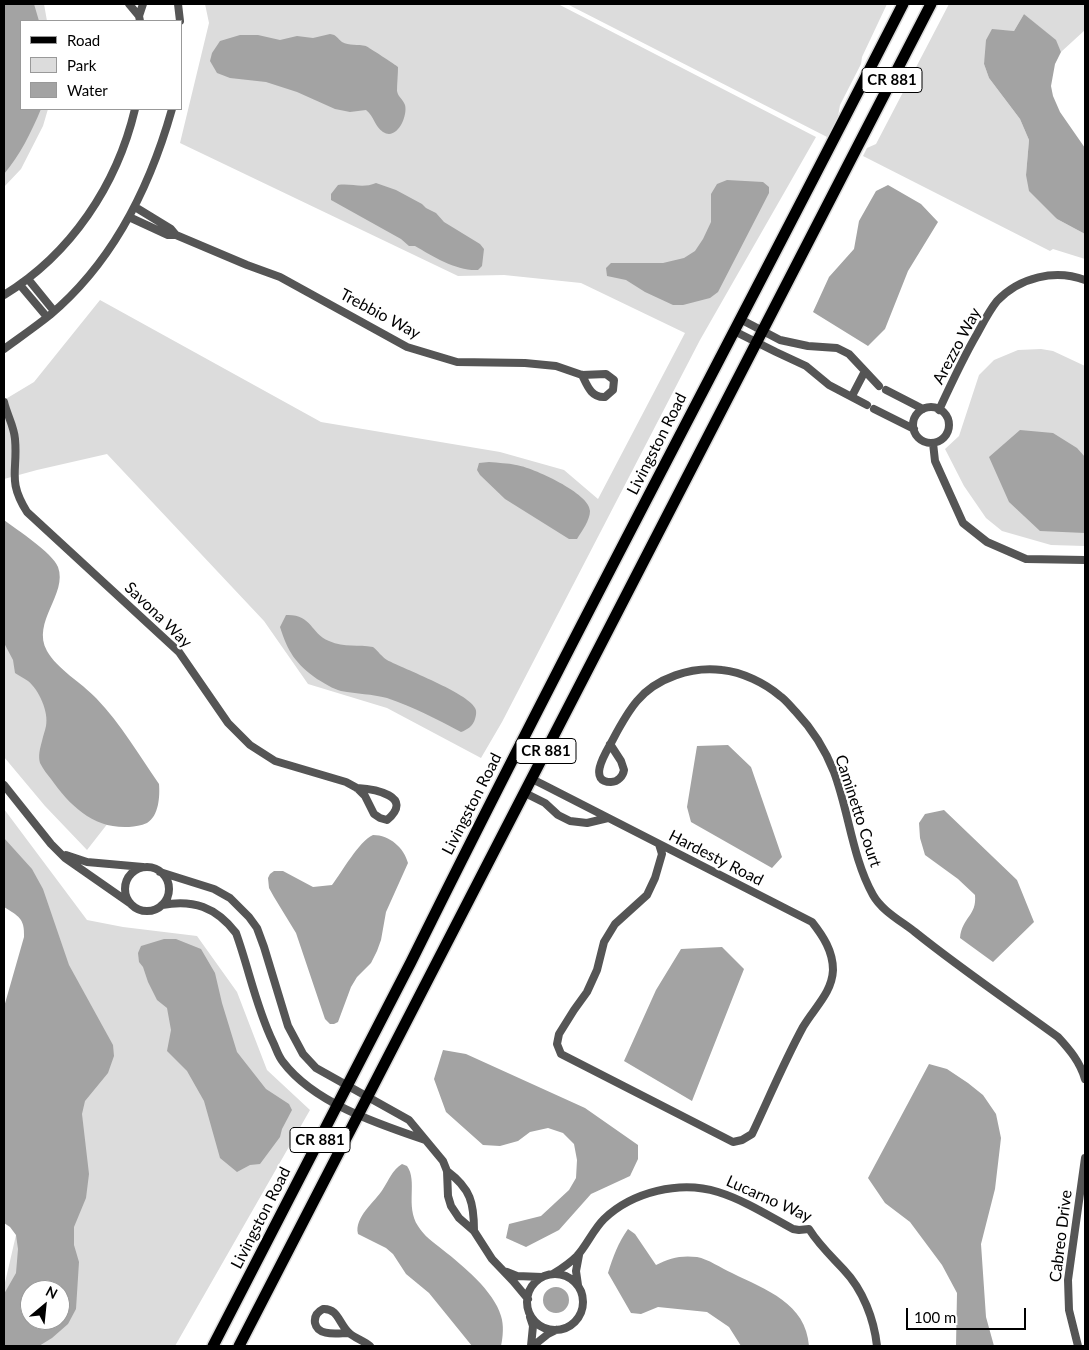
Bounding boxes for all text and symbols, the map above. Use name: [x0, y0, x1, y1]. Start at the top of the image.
legend: [20, 20, 182, 110]
text: Road: [67, 31, 100, 49]
text: Park: [67, 56, 96, 74]
road number: CR 881: [862, 68, 922, 92]
text: Water: [67, 81, 108, 99]
street label: Trebbio Way: [337, 285, 423, 343]
street label: Arezzo Way: [929, 304, 985, 388]
street label: Livingston Road: [623, 390, 691, 498]
street label: Savona Way: [120, 578, 196, 652]
road number: CR 881: [516, 738, 576, 764]
street label: Livingston Road: [438, 750, 506, 858]
street label: Caminetto Court: [831, 752, 885, 870]
street label: Hardesty Road: [666, 826, 766, 890]
road number: CR 881: [290, 1128, 350, 1152]
street label: Livingston Road: [227, 1164, 295, 1272]
street label: Lucarno Way: [723, 1172, 815, 1226]
street label: Cabreo Drive: [1046, 1189, 1076, 1283]
north arrow: [20, 1280, 70, 1330]
text: N: [43, 1282, 61, 1302]
scale bar: [909, 1298, 1029, 1330]
text: 100 m: [914, 1308, 956, 1326]

